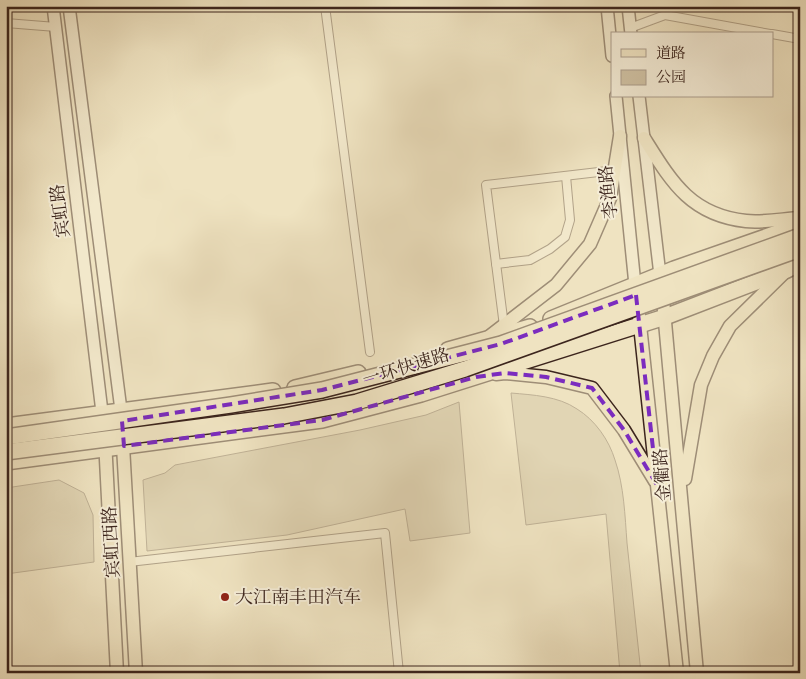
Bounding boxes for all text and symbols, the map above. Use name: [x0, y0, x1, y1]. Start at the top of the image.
legend: [611, 32, 774, 98]
text: 道路: [656, 44, 686, 62]
text: 公园: [656, 68, 686, 86]
street label: 李渔路: [594, 164, 622, 220]
street label: 宾虹路: [46, 183, 74, 239]
street label: 一环快速路: [360, 343, 452, 391]
street label: 金衢路: [649, 447, 675, 503]
street label: 宾虹西路: [98, 505, 124, 579]
place label: 大江南丰田汽车: [235, 586, 361, 608]
marker: 大江南丰田汽车: [219, 591, 231, 603]

